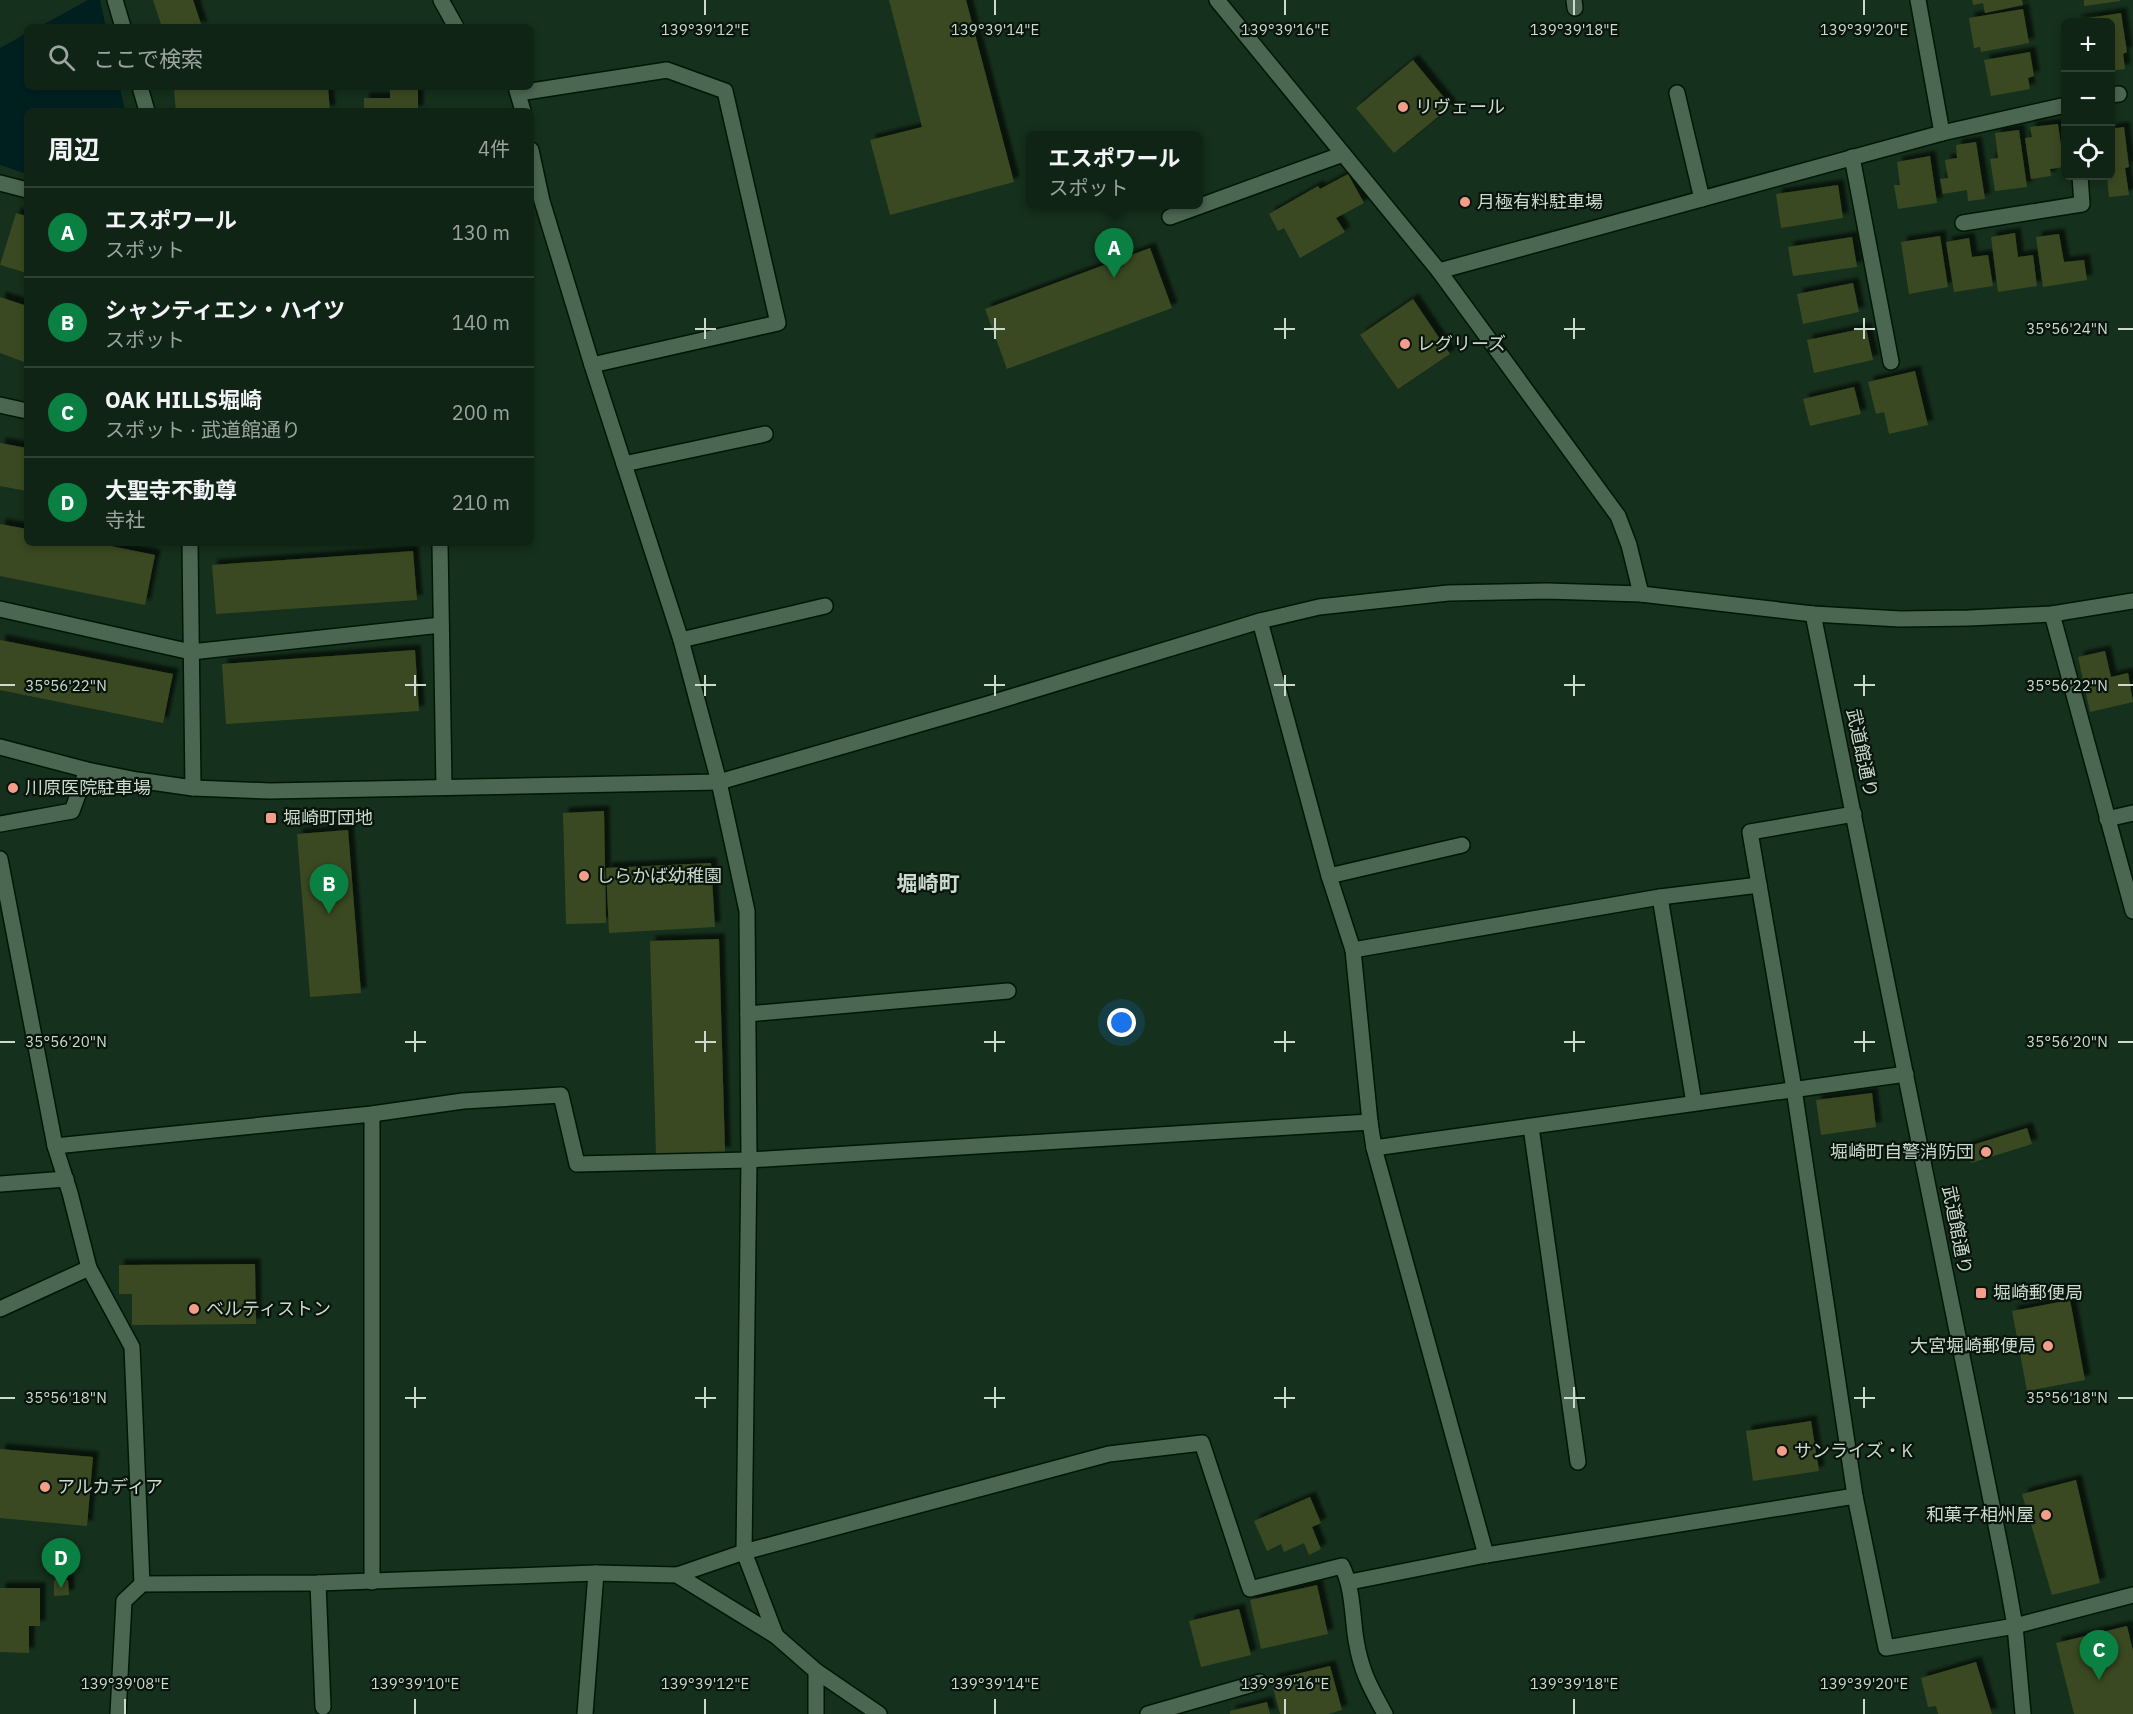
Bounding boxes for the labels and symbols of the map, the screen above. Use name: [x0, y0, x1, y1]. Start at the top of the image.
text: 139°39'12"E: [661, 20, 749, 39]
text: 139°39'14"E: [951, 20, 1039, 39]
text: 139°39'16"E: [1241, 20, 1329, 39]
text: 139°39'18"E: [1530, 20, 1618, 39]
text: 139°39'20"E: [1820, 20, 1908, 39]
place label: リヴェール: [1415, 95, 1505, 118]
marker: リヴェール: [1396, 100, 1410, 114]
place label: 月極有料駐車場: [1477, 190, 1603, 213]
marker: 月極有料駐車場: [1458, 195, 1472, 209]
pin: A: [1094, 228, 1134, 278]
text: 35°56'24"N: [2026, 319, 2108, 338]
place label: レグリーズ: [1417, 332, 1506, 355]
marker: レグリーズ: [1398, 337, 1412, 351]
text: 35°56'22"N: [25, 676, 107, 695]
text: 35°56'22"N: [2026, 676, 2108, 695]
street label: 武道館通り: [1842, 706, 1883, 799]
place label: 川原医院駐車場: [25, 776, 151, 799]
marker: 川原医院駐車場: [6, 781, 20, 795]
place label: 堀崎町団地: [283, 806, 373, 829]
marker: 堀崎町団地: [264, 811, 278, 825]
pin: B: [310, 864, 348, 914]
place label: しらかば幼稚園: [596, 864, 722, 887]
marker: しらかば幼稚園: [577, 869, 591, 883]
district label: 堀崎町: [897, 869, 960, 897]
your location: [1107, 1008, 1136, 1037]
text: 35°56'20"N: [25, 1032, 107, 1051]
text: 35°56'20"N: [2026, 1032, 2108, 1051]
place label: 堀崎町自警消防団: [1830, 1140, 1974, 1163]
marker: 堀崎町自警消防団: [1979, 1145, 1993, 1159]
street label: 武道館通り: [1938, 1184, 1977, 1276]
place label: 堀崎郵便局: [1993, 1281, 2083, 1304]
marker: 堀崎郵便局: [1974, 1286, 1988, 1300]
place label: ベルティストン: [206, 1297, 331, 1320]
marker: ベルティストン: [187, 1302, 201, 1316]
place label: 大宮堀崎郵便局: [1910, 1334, 2036, 1357]
marker: 大宮堀崎郵便局: [2041, 1339, 2055, 1353]
text: 35°56'18"N: [25, 1388, 107, 1407]
text: 35°56'18"N: [2026, 1388, 2108, 1407]
place label: サンライズ・K: [1794, 1439, 1913, 1462]
marker: サンライズ・K: [1775, 1444, 1789, 1458]
place label: アルカディア: [57, 1475, 163, 1498]
marker: アルカディア: [38, 1480, 52, 1494]
place label: 和菓子相州屋: [1926, 1503, 2034, 1526]
marker: 和菓子相州屋: [2039, 1508, 2053, 1522]
pin: D: [42, 1538, 80, 1588]
pin: C: [2080, 1630, 2118, 1680]
text: 139°39'08"E: [81, 1674, 169, 1693]
text: 139°39'10"E: [371, 1674, 459, 1693]
text: 139°39'12"E: [661, 1674, 749, 1693]
text: 139°39'14"E: [951, 1674, 1039, 1693]
text: 139°39'16"E: [1241, 1674, 1329, 1693]
text: 139°39'18"E: [1530, 1674, 1618, 1693]
text: 139°39'20"E: [1820, 1674, 1908, 1693]

